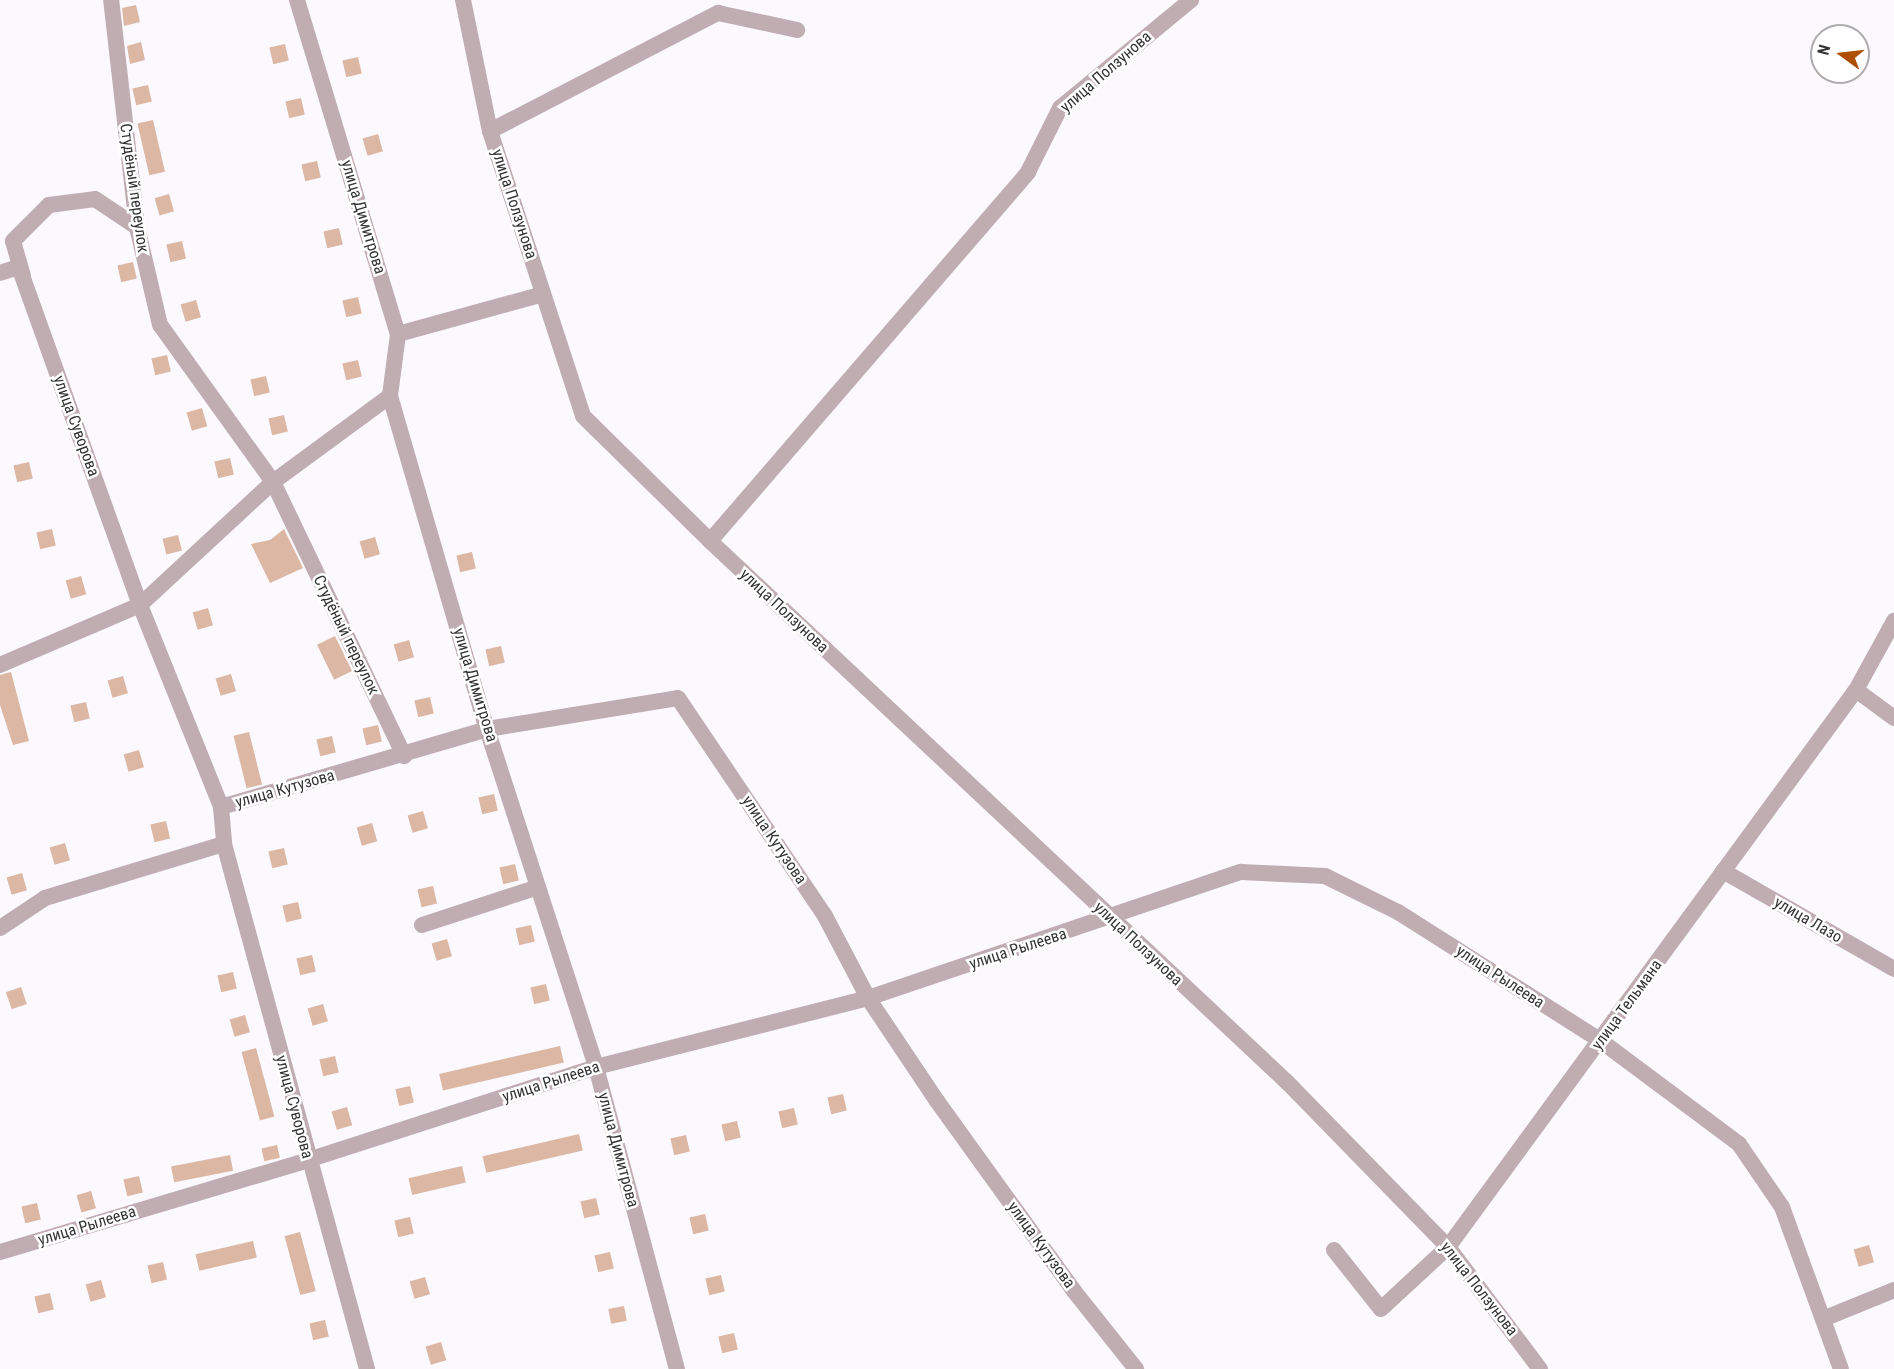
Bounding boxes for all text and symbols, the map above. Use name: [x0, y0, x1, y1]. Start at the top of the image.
north arrow: [1810, 24, 1870, 84]
street label: улица Ползунова: [1057, 27, 1155, 117]
text: N: [1814, 43, 1835, 57]
street label: Студёный переулок: [115, 122, 153, 254]
street label: улица Ползунова: [487, 147, 541, 261]
street label: улица Димитрова: [337, 158, 389, 276]
street label: улица Суворова: [49, 373, 103, 479]
street label: улица Ползунова: [736, 565, 832, 657]
street label: Студёный переулок: [309, 572, 383, 698]
street label: улица Димитрова: [449, 626, 501, 744]
street label: улица Кутузова: [233, 766, 337, 812]
street label: улица Кутузова: [737, 792, 811, 888]
street label: улица Лазо: [1771, 893, 1845, 947]
street label: улица Ползунова: [1090, 898, 1186, 990]
street label: улица Рылеева: [967, 924, 1069, 974]
street label: улица Рылеева: [1452, 941, 1548, 1013]
street label: улица Тельмана: [1588, 956, 1666, 1054]
street label: улица Суворова: [271, 1053, 317, 1161]
street label: улица Рылеева: [500, 1057, 602, 1107]
street label: улица Димитрова: [593, 1091, 643, 1209]
street label: улица Кутузова: [1003, 1198, 1079, 1292]
street label: улица Рылеева: [36, 1202, 138, 1250]
street label: улица Ползунова: [1436, 1238, 1522, 1340]

